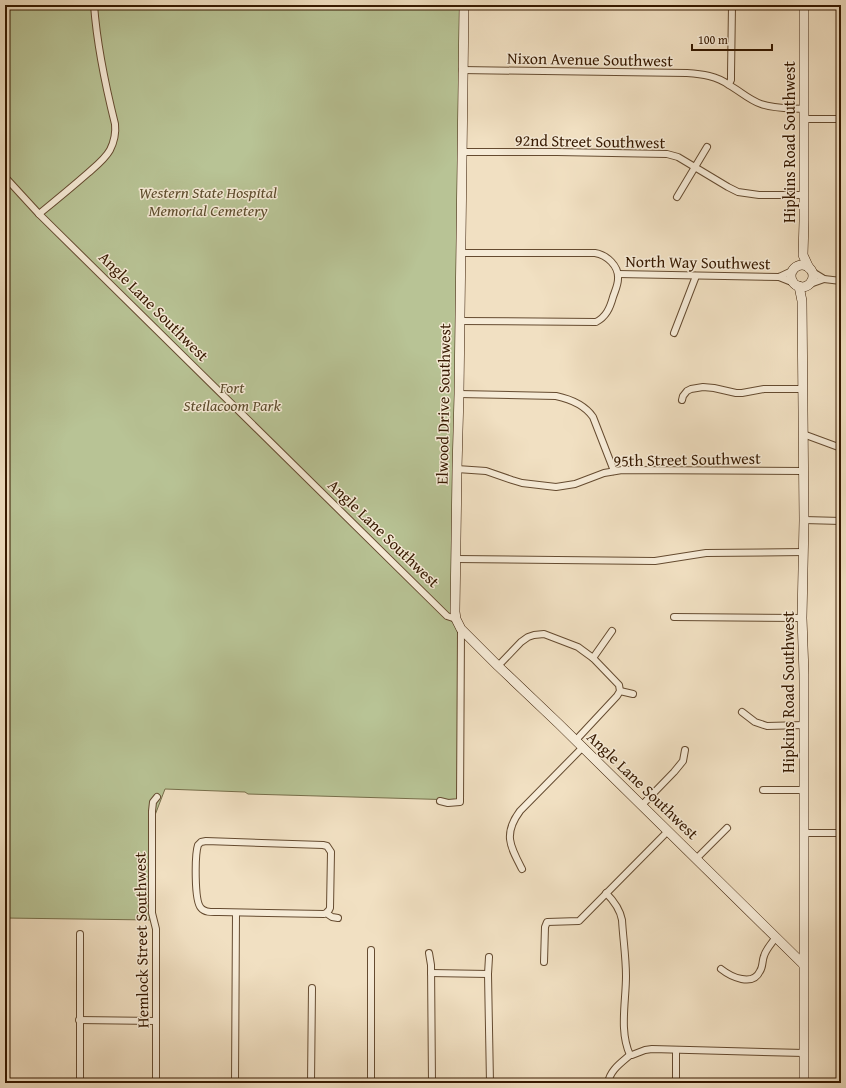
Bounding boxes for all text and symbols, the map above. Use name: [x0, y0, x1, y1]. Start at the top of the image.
scale bar: [692, 26, 772, 52]
text: 100 m: [698, 31, 728, 48]
street label: Nixon Avenue Southwest: [507, 46, 674, 72]
street label: Hipkins Road Southwest: [777, 61, 801, 223]
street label: 92nd Street Southwest: [515, 128, 666, 154]
park label: Western State Hospital Memorial Cemetery: [139, 180, 277, 222]
street label: Angle Lane Southwest: [93, 245, 215, 367]
street label: North Way Southwest: [625, 249, 771, 275]
street label: Elwood Drive Southwest: [430, 323, 456, 485]
park label: Fort Steilacoom Park: [183, 375, 282, 417]
street label: 95th Street Southwest: [613, 446, 761, 472]
street label: Angle Lane Southwest: [323, 473, 446, 593]
street label: Hipkins Road Southwest: [776, 611, 800, 773]
street label: Angle Lane Southwest: [582, 725, 705, 845]
street label: Hemlock Street Southwest: [127, 851, 155, 1028]

